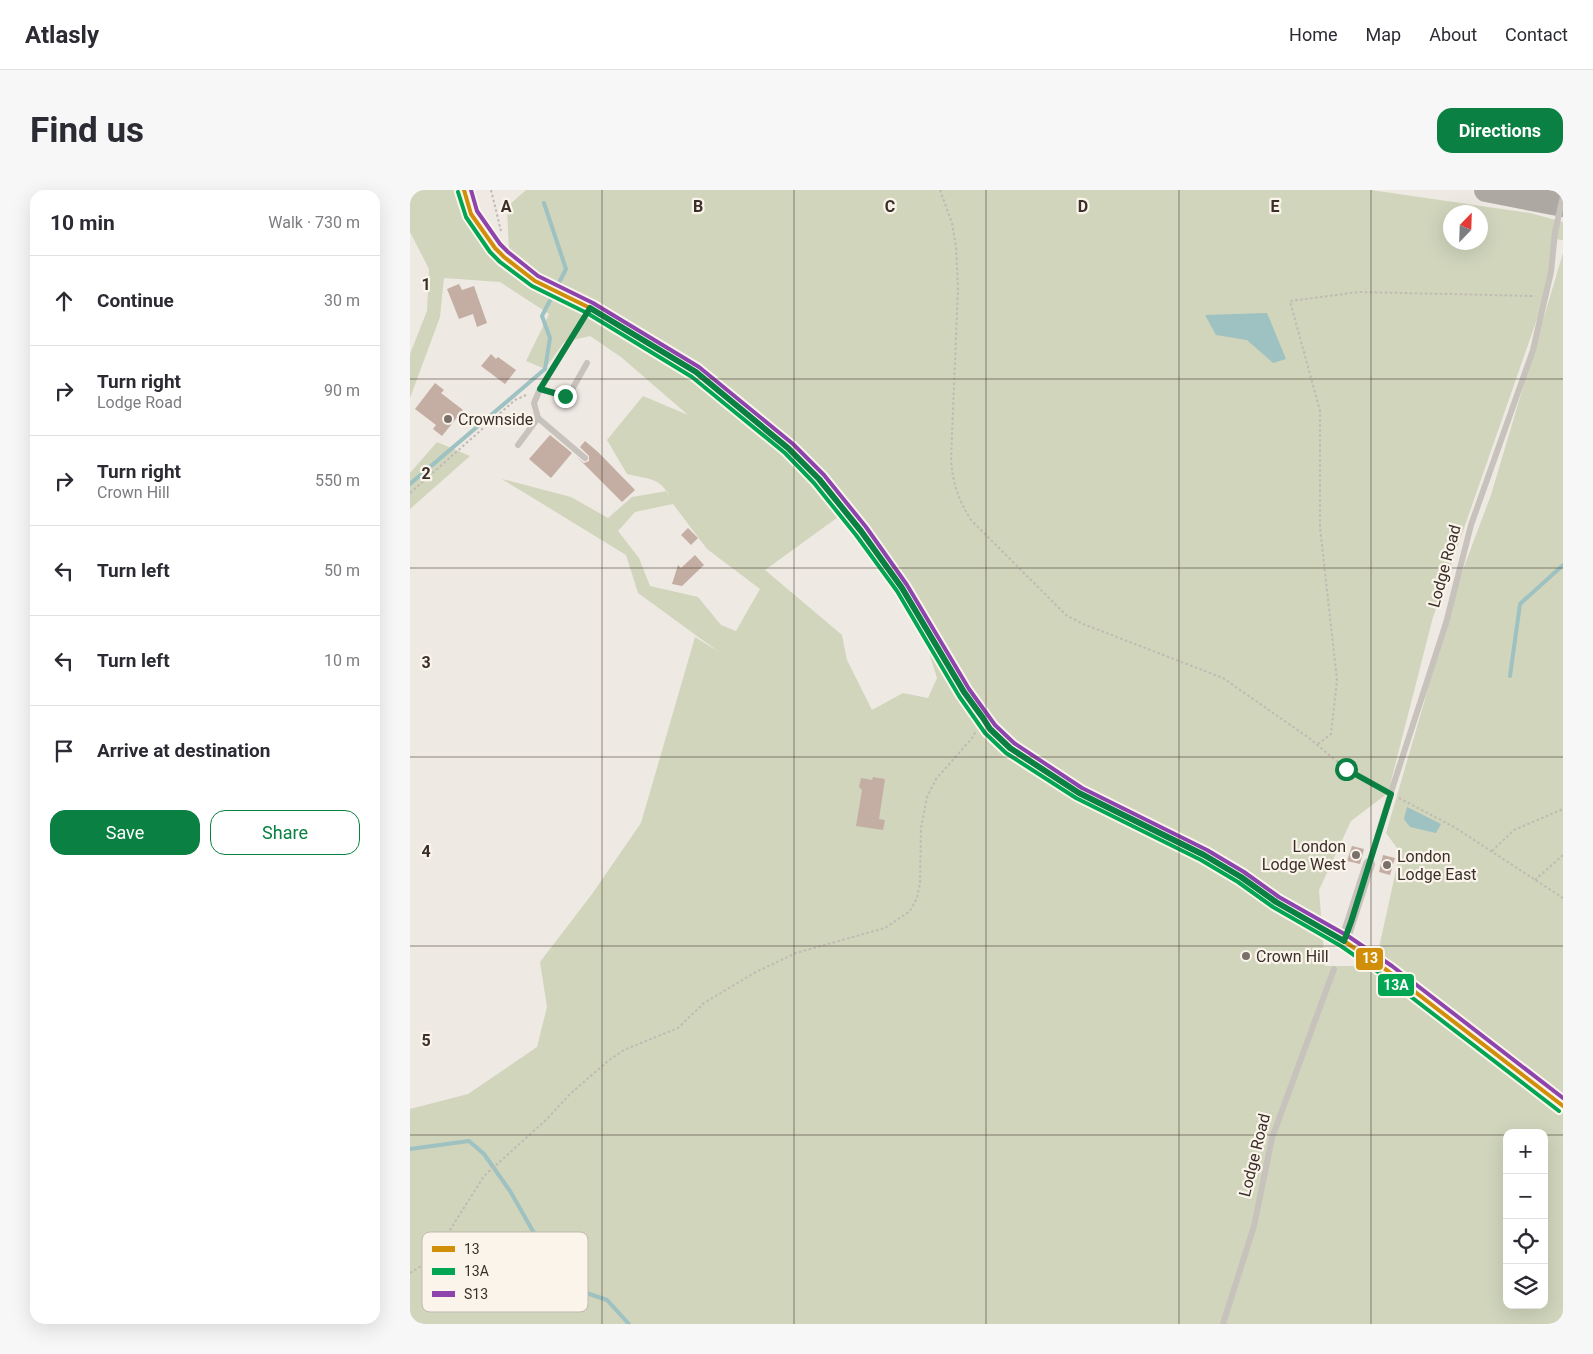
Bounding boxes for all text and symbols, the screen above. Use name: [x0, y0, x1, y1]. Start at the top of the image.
text: Atlasly: [25, 21, 99, 49]
text: Home: [1289, 24, 1338, 45]
text: Map: [1366, 24, 1401, 45]
text: About: [1429, 24, 1477, 45]
text: Contact: [1505, 24, 1568, 45]
button: Directions: [1437, 108, 1563, 153]
text: Find us: [30, 110, 144, 151]
text: A: [501, 197, 512, 216]
text: B: [693, 197, 703, 216]
text: C: [885, 197, 895, 216]
text: D: [1078, 197, 1088, 216]
text: E: [1271, 197, 1280, 216]
north arrow: [1443, 205, 1488, 250]
text: 10 min: [50, 211, 115, 235]
text: Walk · 730 m: [268, 213, 360, 232]
text: 1: [421, 275, 431, 294]
icon: ahead: [50, 287, 78, 315]
text: Continue: [97, 289, 174, 312]
text: 30 m: [324, 291, 360, 310]
text: Turn right: [97, 370, 181, 393]
icon: right: [50, 377, 78, 405]
text: 90 m: [324, 381, 360, 400]
route end: [554, 385, 577, 408]
text: Lodge Road: [97, 393, 182, 412]
place label: Crownside: [458, 410, 533, 429]
marker: Crownside: [442, 413, 454, 425]
text: Turn right: [97, 460, 181, 483]
text: 2: [421, 464, 431, 483]
icon: right: [50, 467, 78, 495]
text: 550 m: [315, 471, 360, 490]
text: Crown Hill: [97, 483, 170, 502]
street label: Lodge Road: [1424, 523, 1465, 610]
icon: left: [50, 557, 78, 585]
text: Turn left: [97, 559, 170, 582]
text: 50 m: [324, 561, 360, 580]
icon: left: [50, 647, 78, 675]
text: Turn left: [97, 649, 170, 672]
text: 10 m: [324, 651, 360, 670]
text: 3: [421, 653, 431, 672]
icon: arrive: [50, 737, 78, 765]
text: Arrive at destination: [97, 739, 270, 762]
route start: [1335, 758, 1358, 781]
button: Save: [50, 810, 200, 855]
button: Share: [210, 810, 360, 855]
place label: London Lodge West: [1262, 837, 1346, 874]
text: 4: [421, 842, 431, 861]
place label: London Lodge East: [1397, 847, 1477, 884]
marker: London Lodge West: [1350, 849, 1362, 861]
marker: London Lodge East: [1381, 859, 1393, 871]
place label: Crown Hill: [1256, 947, 1329, 966]
line badge: 13: [1355, 947, 1384, 971]
marker: Crown Hill: [1240, 950, 1252, 962]
text: 13: [1362, 950, 1378, 966]
line badge: 13A: [1377, 973, 1415, 997]
text: 13A: [1383, 977, 1409, 993]
text: 5: [421, 1031, 431, 1050]
street label: Lodge Road: [1235, 1112, 1274, 1199]
map controls: [1503, 1129, 1548, 1309]
button: +: [1503, 1129, 1548, 1174]
button: −: [1503, 1174, 1548, 1219]
button: locate: [1503, 1219, 1548, 1264]
legend: [422, 1232, 588, 1312]
text: 13: [464, 1241, 480, 1257]
text: 13A: [464, 1263, 489, 1279]
button: layers: [1503, 1264, 1548, 1309]
text: S13: [464, 1286, 488, 1302]

